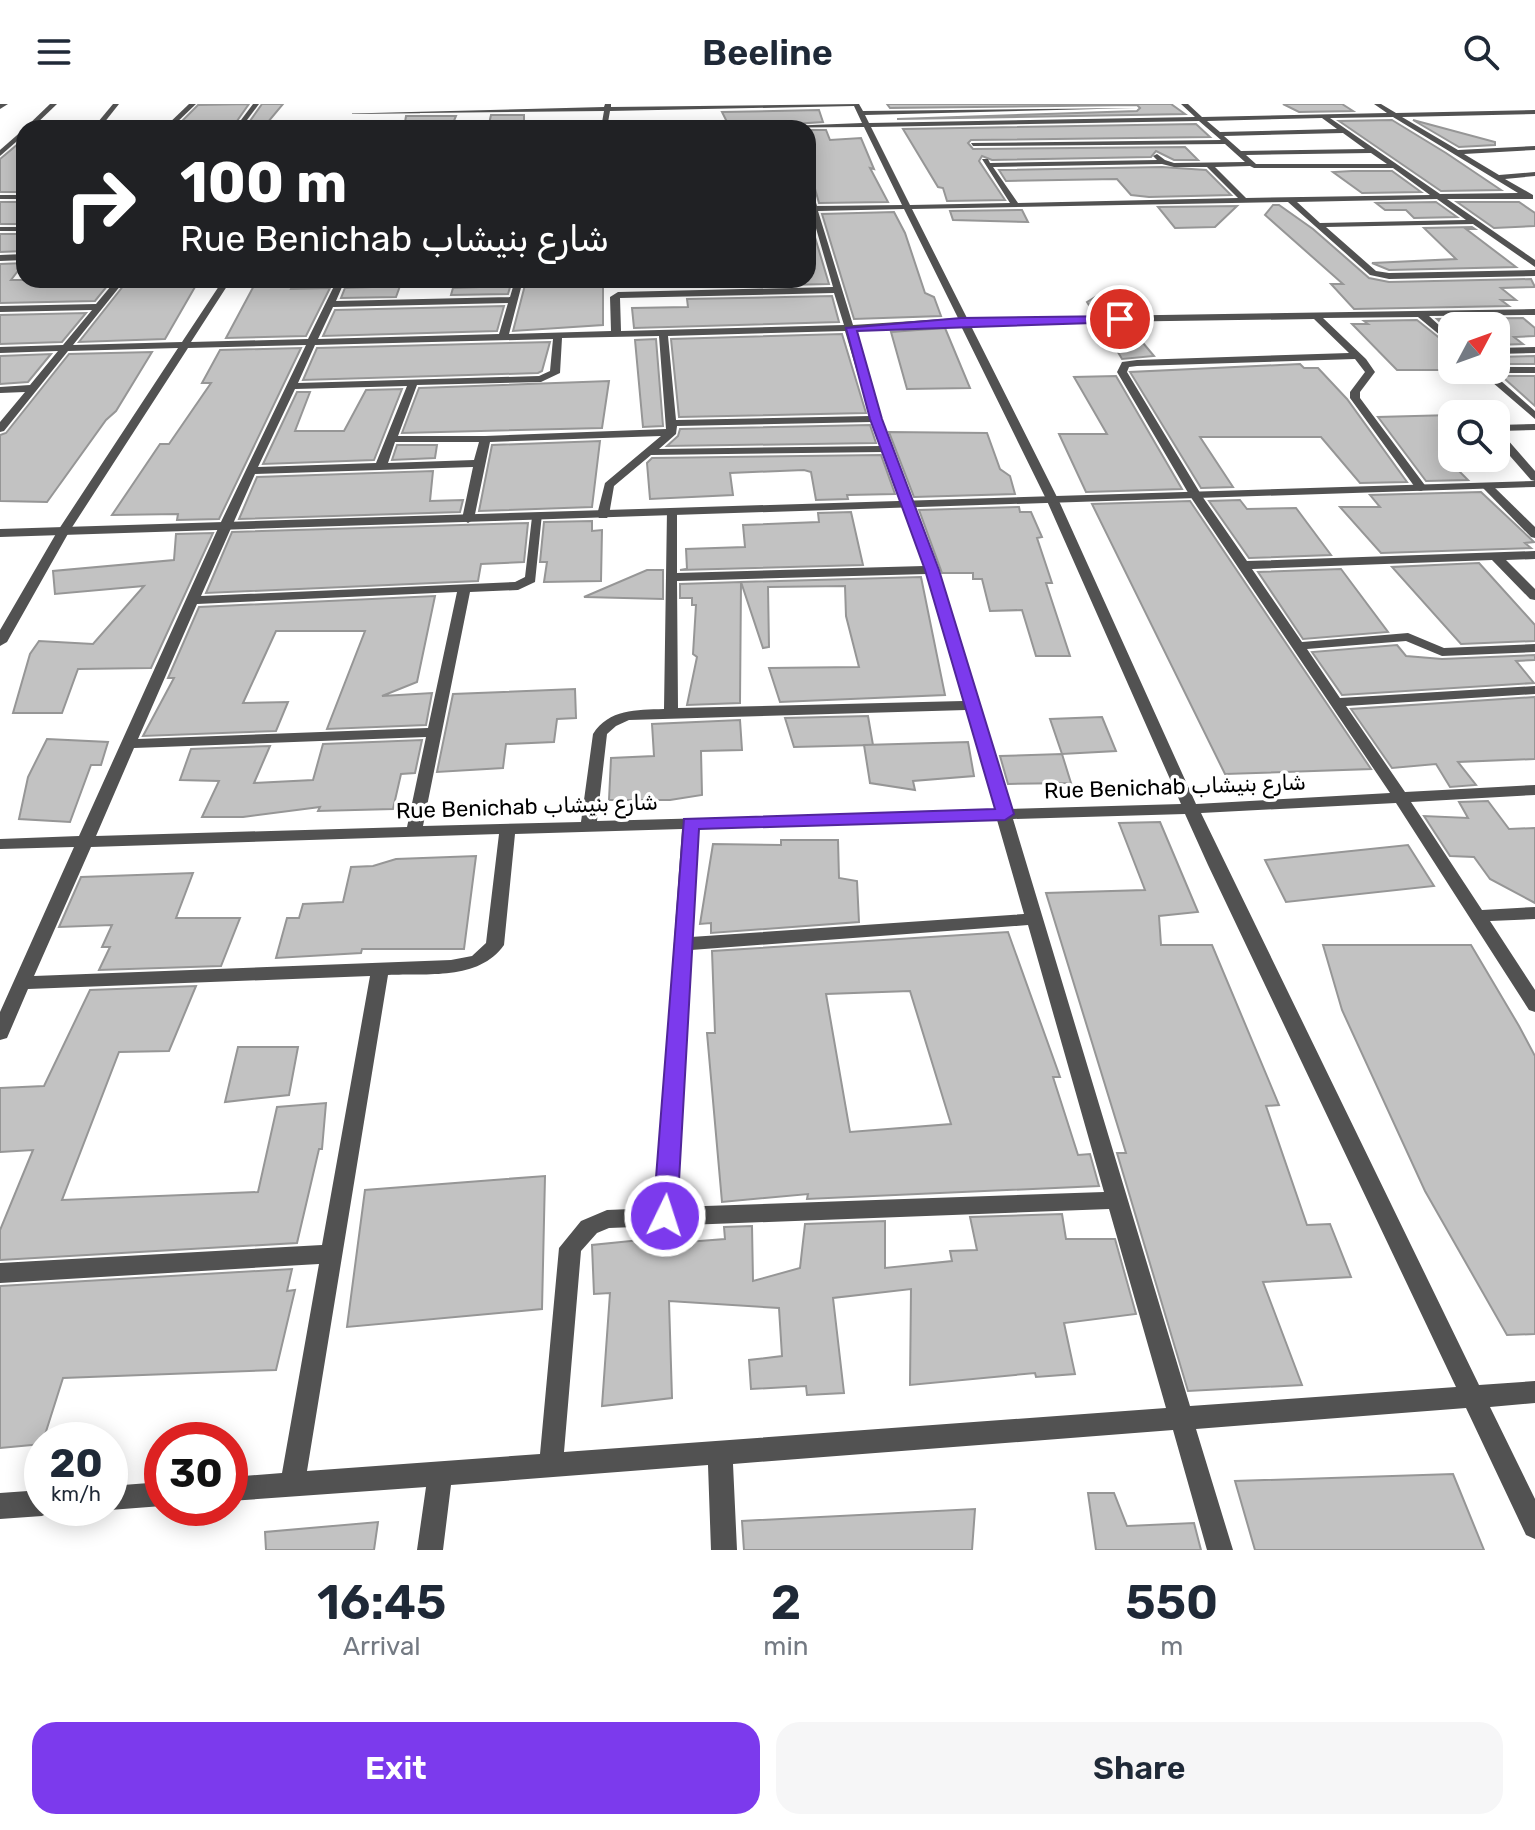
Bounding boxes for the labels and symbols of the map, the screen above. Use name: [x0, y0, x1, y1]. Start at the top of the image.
pin: [1086, 285, 1154, 353]
north arrow: [1438, 312, 1510, 384]
street label: Rue Benichab شارع بنيشاب: [1043, 768, 1307, 807]
street label: Rue Benichab شارع بنيشاب: [395, 788, 659, 827]
position arrow: [623, 1174, 707, 1258]
speed limit sign: 30: [144, 1422, 248, 1526]

